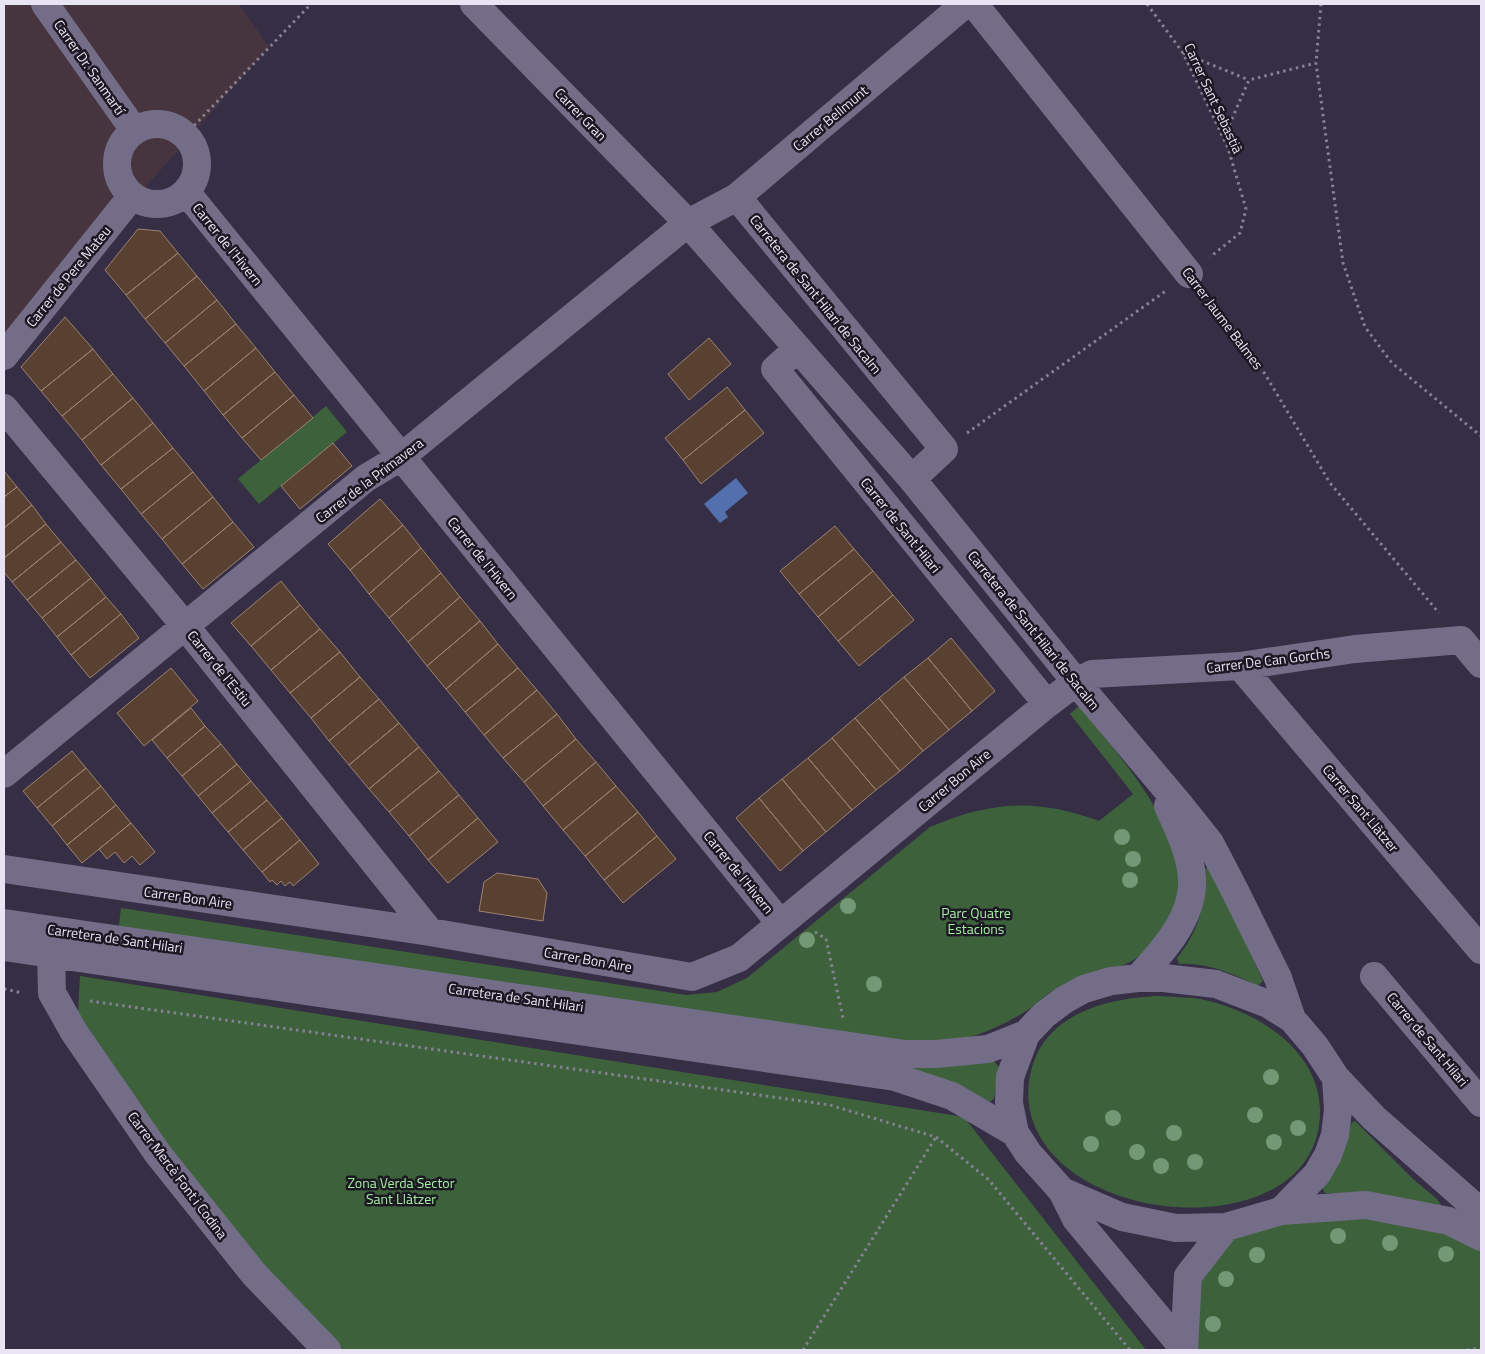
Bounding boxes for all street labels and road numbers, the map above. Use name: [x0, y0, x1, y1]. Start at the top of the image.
street label: Carrer Dr. Sanmartí: [49, 15, 131, 120]
street label: Carrer Sant Sebastià: [1179, 39, 1249, 157]
street label: Carrer Bellmunt: [788, 80, 872, 156]
street label: Carrer Gran: [550, 83, 612, 145]
street label: Carrer de l'Hivern: [188, 198, 268, 290]
street label: Carretera de Sant Hilari de Sacalm: [745, 210, 887, 378]
street label: Carrer de Pere Mateu: [20, 221, 116, 331]
street label: Carrer Jaume Balmes: [1177, 262, 1269, 374]
street label: Carrer de la Primavera: [311, 432, 427, 528]
street label: Carrer de Sant Hilari: [856, 473, 946, 577]
street label: Carrer de l'Hivern: [443, 512, 523, 604]
street label: Carretera de Sant Hilari de Sacalm: [963, 546, 1105, 714]
street label: Carrer de l'Estiu: [183, 625, 257, 711]
street label: Carrer De Can Gorchs: [1205, 642, 1331, 678]
street label: Carrer Bon Aire: [913, 743, 995, 817]
street label: Carrer Sant Llàtzer: [1318, 759, 1404, 857]
street label: Carrer de l'Hivern: [699, 826, 779, 918]
street label: Carrer Bon Aire: [142, 880, 234, 914]
street label: Carretera de Sant Hilari: [46, 918, 184, 958]
street label: Carrer Bon Aire: [542, 941, 634, 977]
street label: Carretera de Sant Hilari: [447, 977, 585, 1017]
street label: Carrer de Sant Hilari: [1382, 987, 1474, 1091]
street label: Carrer Mercè Font i Codina: [123, 1107, 233, 1243]

